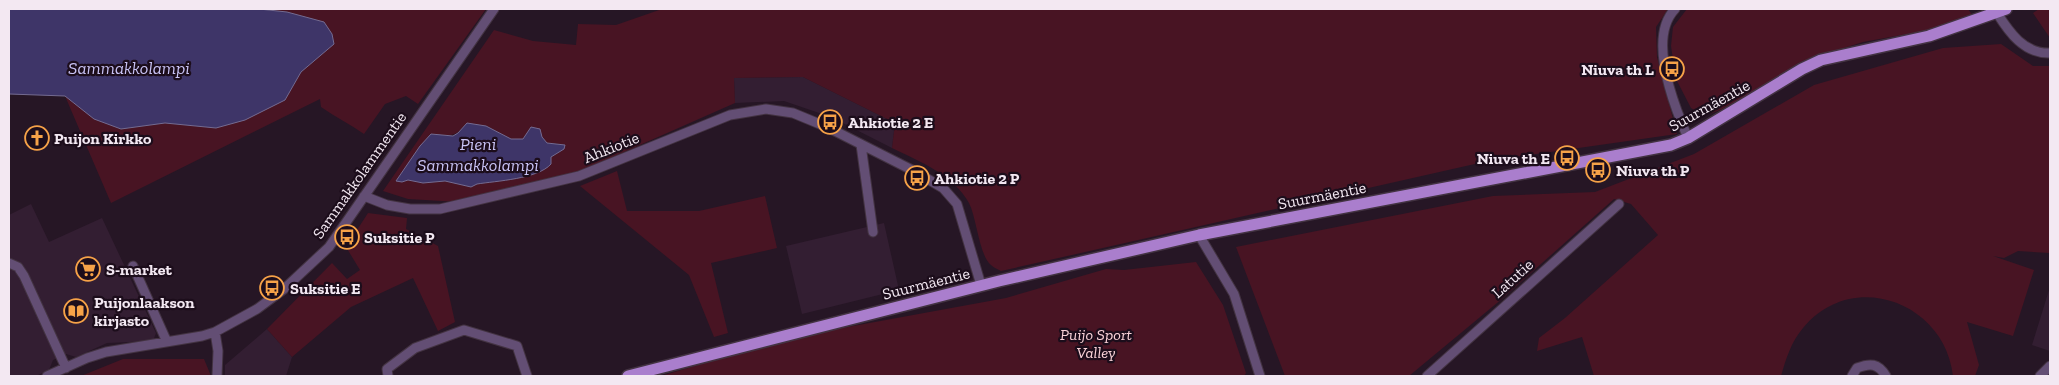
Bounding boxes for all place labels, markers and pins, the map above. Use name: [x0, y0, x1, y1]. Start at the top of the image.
bus stop icon: Niuva th L: [1659, 56, 1685, 82]
place label: Niuva th L: [1581, 60, 1654, 79]
bus stop icon: Ahkiotie 2 E: [817, 109, 843, 135]
place label: Ahkiotie 2 E: [848, 113, 933, 132]
church icon: Puijon Kirkko: [24, 125, 50, 151]
place label: Puijon Kirkko: [54, 129, 152, 148]
bus stop icon: Niuva th E: [1554, 145, 1580, 171]
place label: Niuva th E: [1477, 149, 1550, 168]
bus stop icon: Niuva th P: [1585, 157, 1611, 183]
place label: Niuva th P: [1616, 161, 1690, 180]
bus stop icon: Ahkiotie 2 P: [904, 165, 930, 191]
place label: Ahkiotie 2 P: [934, 169, 1020, 188]
bus stop icon: Suksitie P: [334, 224, 360, 250]
place label: Suksitie P: [364, 228, 435, 247]
supermarket icon: S-market: [75, 256, 101, 282]
place label: S-market: [106, 260, 172, 279]
bus stop icon: Suksitie E: [259, 275, 285, 301]
place label: Suksitie E: [290, 279, 361, 298]
place label: Puijonlaakson kirjasto: [94, 293, 195, 330]
library icon: Puijonlaakson kirjasto: [63, 298, 89, 324]

